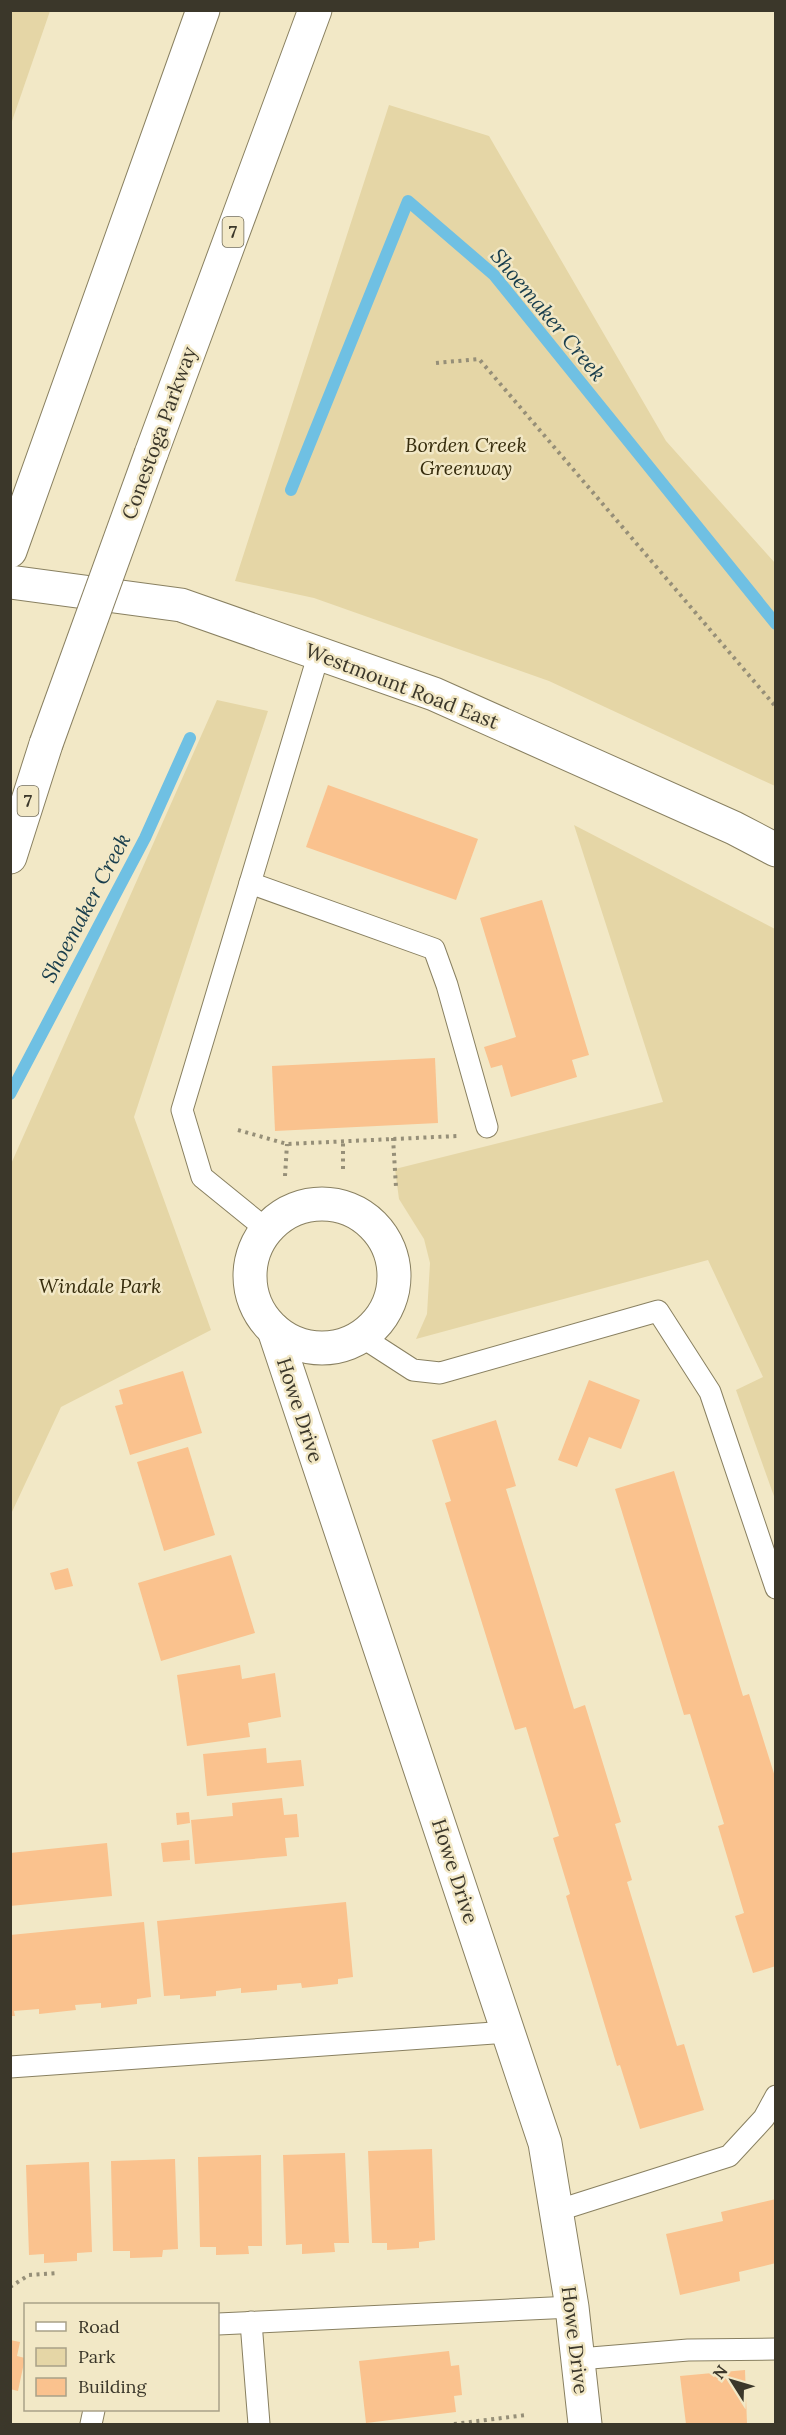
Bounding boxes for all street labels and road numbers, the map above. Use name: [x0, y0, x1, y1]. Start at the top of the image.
road number: 7: [222, 217, 244, 247]
street label: Conestoga Parkway: [116, 343, 202, 523]
street label: Westmount Road East: [302, 637, 503, 734]
road number: 7: [18, 786, 38, 816]
street label: Howe Drive: [272, 1354, 329, 1465]
street label: Howe Drive: [427, 1815, 484, 1926]
street label: Howe Drive: [556, 2285, 595, 2395]

